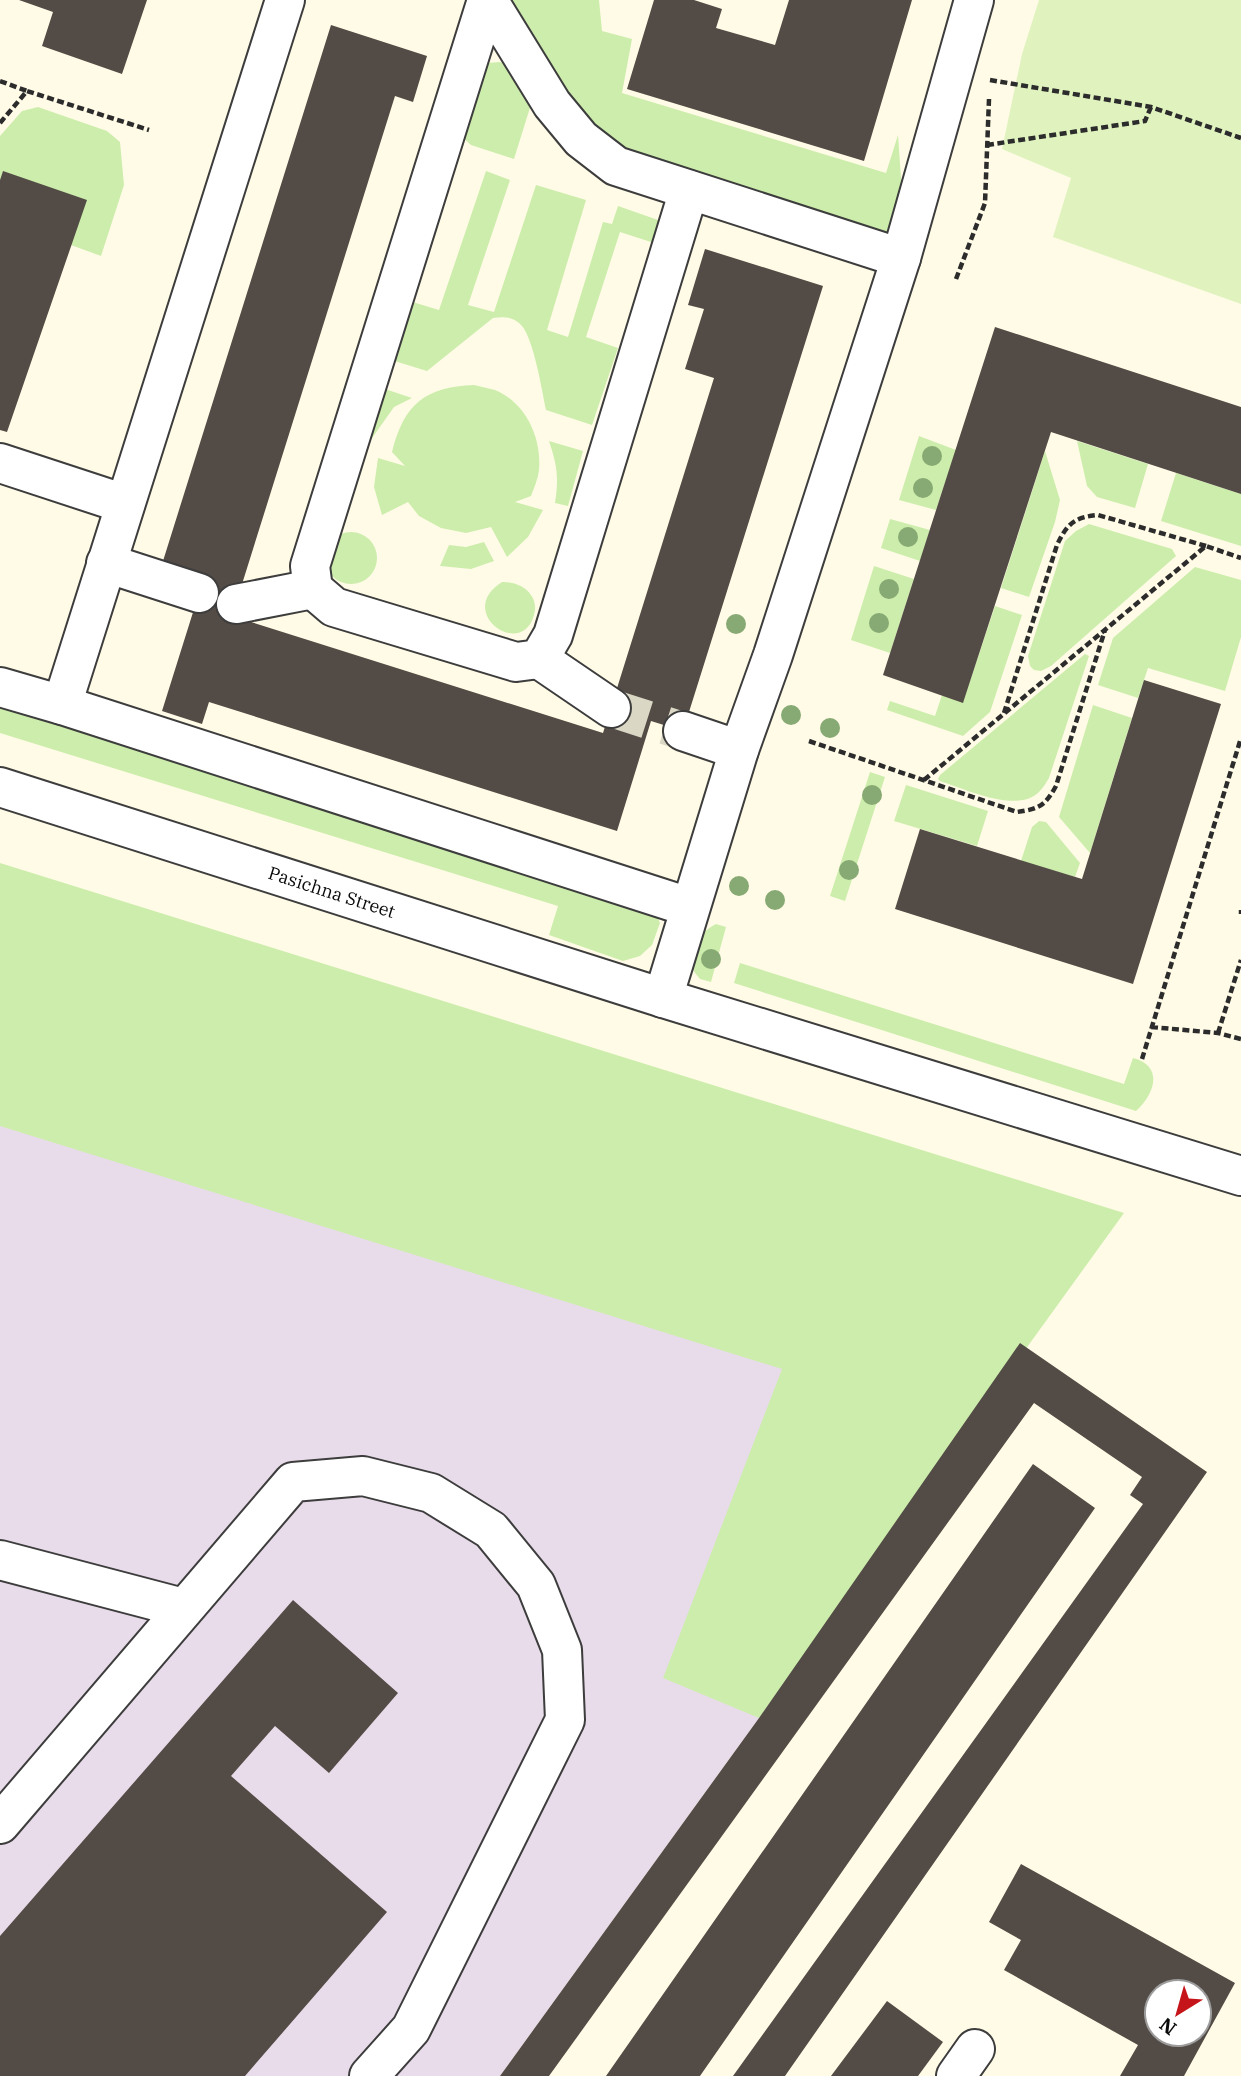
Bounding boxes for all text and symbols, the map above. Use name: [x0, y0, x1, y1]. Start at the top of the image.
street label: Pasichna Street: [265, 861, 398, 923]
north arrow: [1143, 1978, 1213, 2048]
text: N: [1155, 2012, 1181, 2041]

